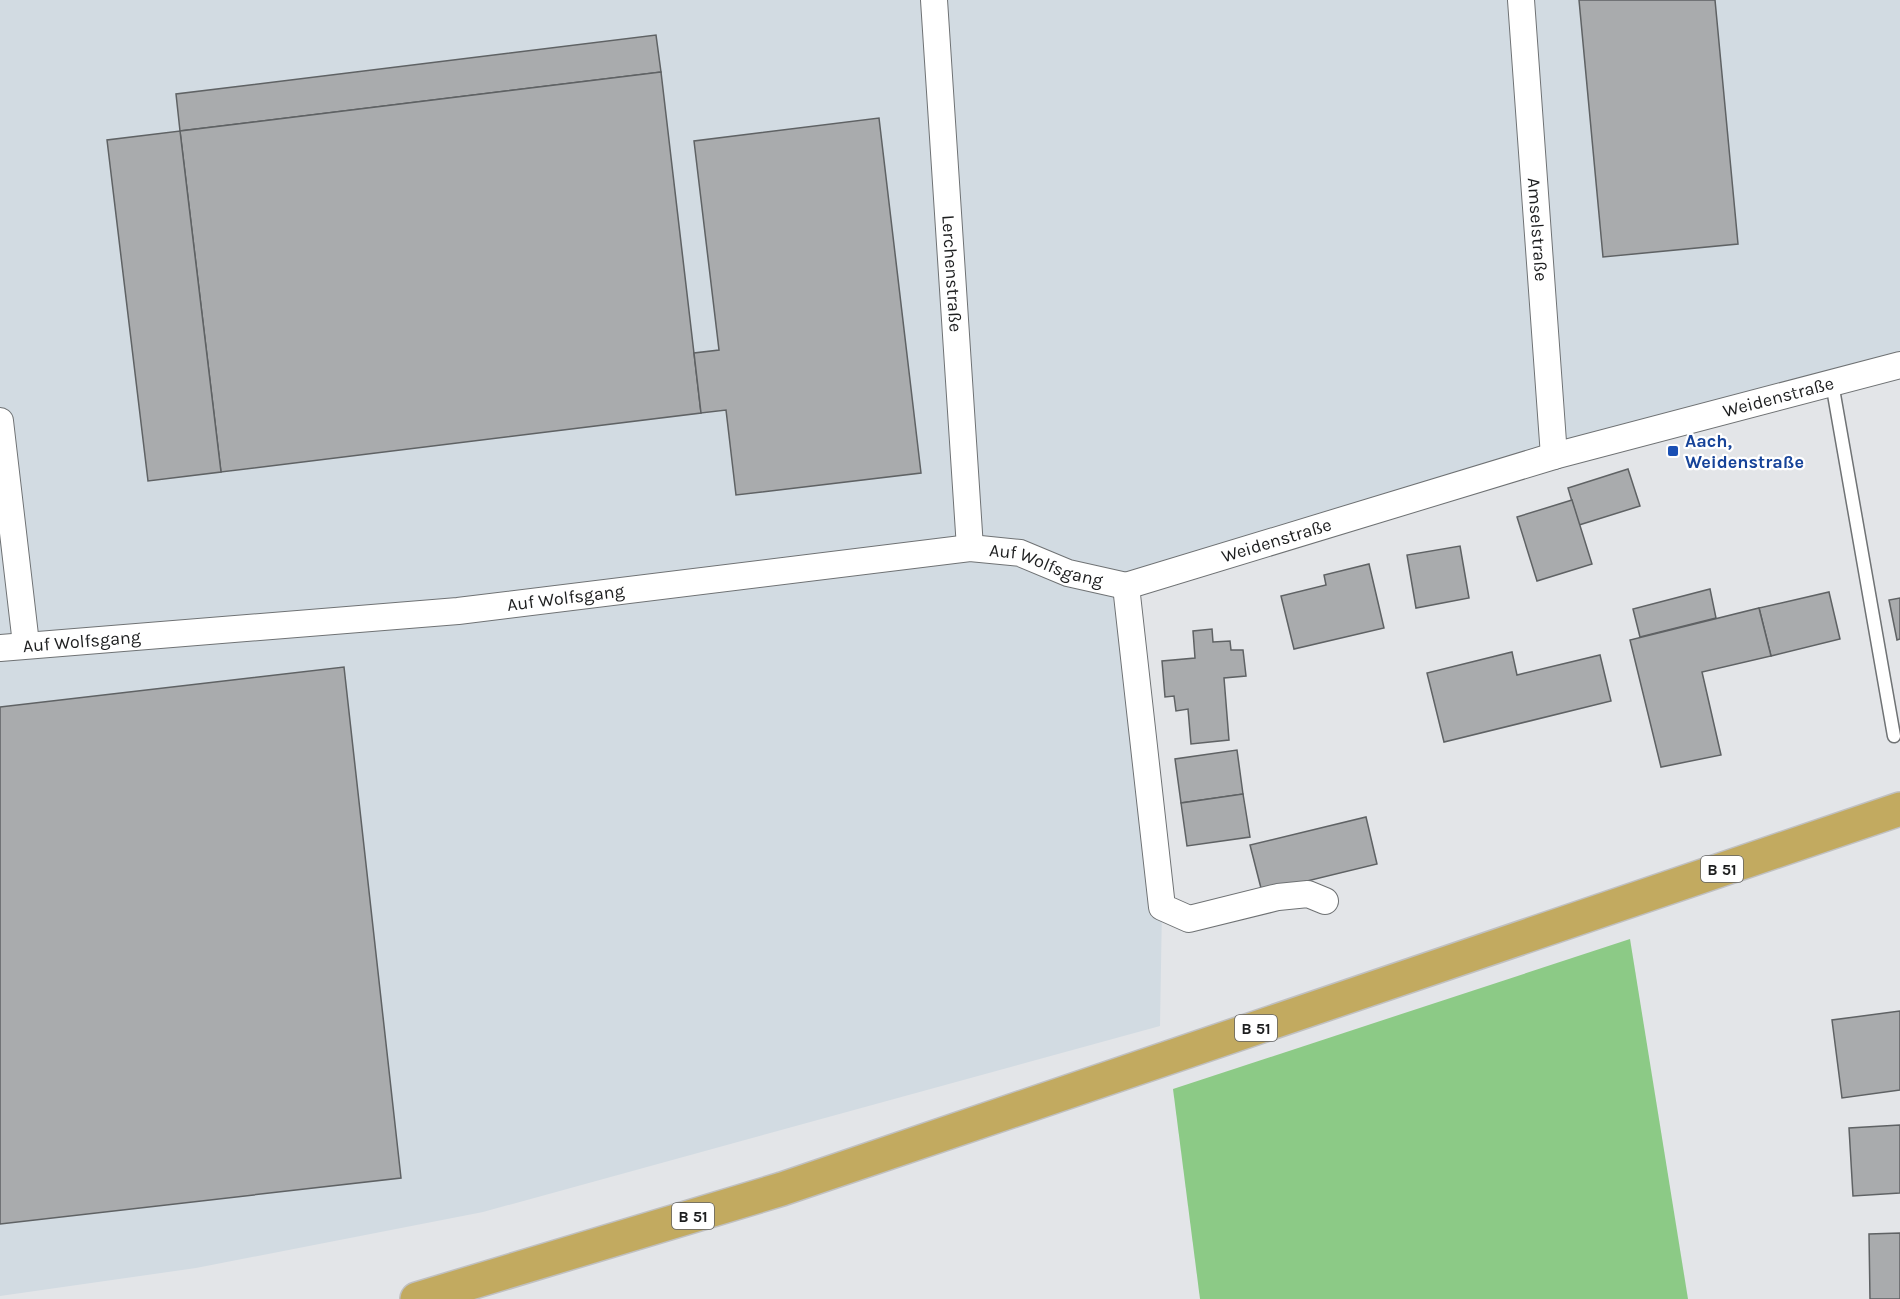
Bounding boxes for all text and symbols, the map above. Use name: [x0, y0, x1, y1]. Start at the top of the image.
street label: Amselstraße: [1523, 177, 1552, 282]
street label: Lerchenstraße: [937, 214, 967, 333]
street label: Weidenstraße: [1720, 372, 1836, 422]
place label: Aach, Weidenstraße: [1685, 430, 1804, 473]
marker: Aach, Weidenstraße: [1666, 444, 1680, 458]
street label: Weidenstraße: [1219, 513, 1334, 567]
street label: Auf Wolfsgang: [988, 539, 1105, 592]
street label: Auf Wolfsgang: [506, 580, 626, 616]
street label: Auf Wolfsgang: [22, 626, 142, 657]
road number: B 51: [1701, 856, 1743, 882]
road number: B 51: [1235, 1015, 1277, 1041]
road number: B 51: [672, 1203, 714, 1229]

